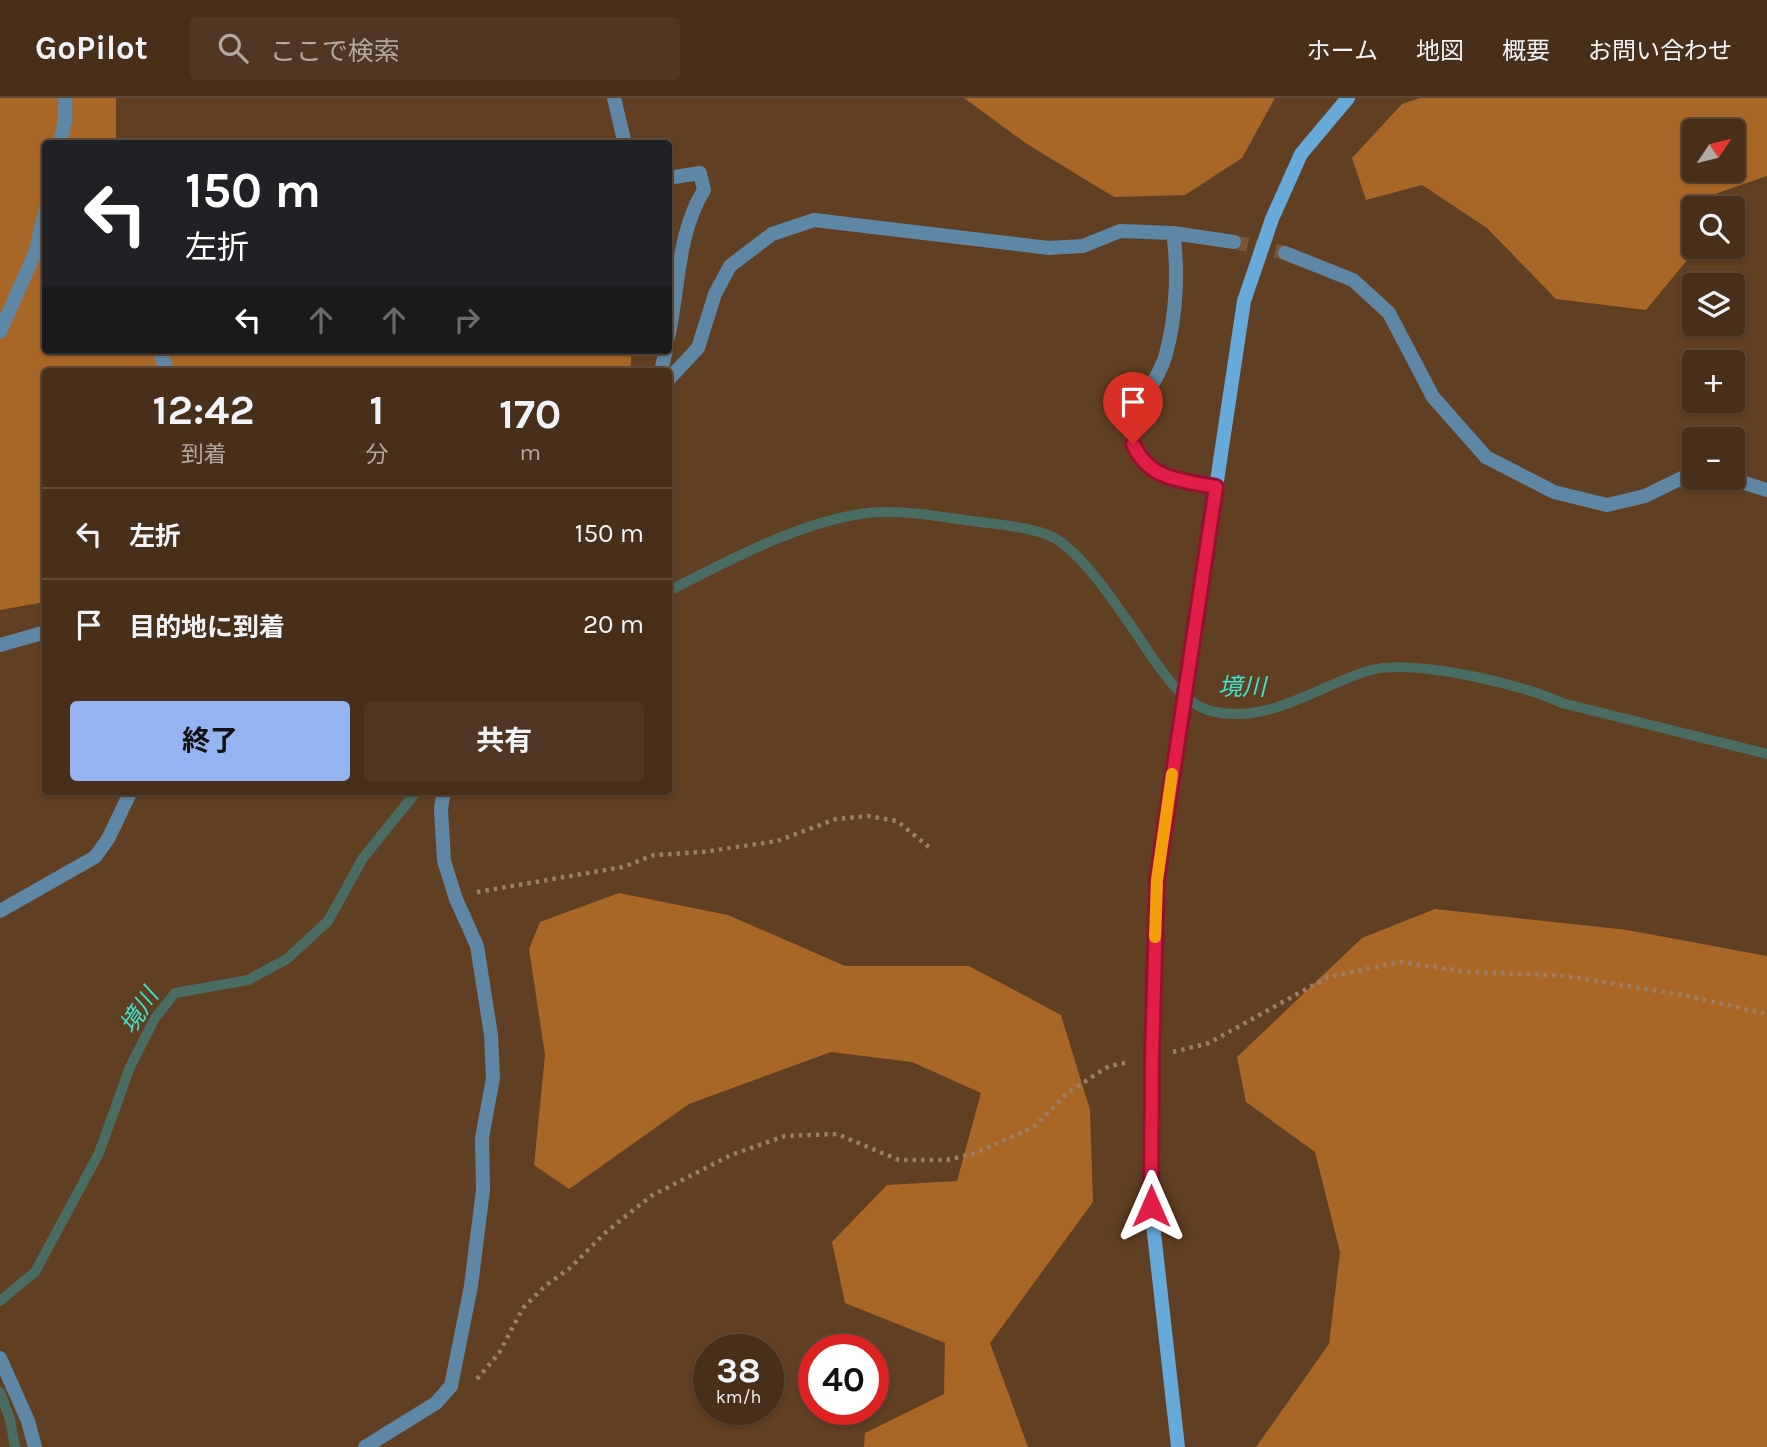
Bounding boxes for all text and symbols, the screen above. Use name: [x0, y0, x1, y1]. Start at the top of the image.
search box: [190, 17, 680, 80]
text: GoPilot: [35, 29, 148, 67]
icon: search: [214, 29, 252, 67]
text: ここで検索: [270, 36, 400, 67]
text: ホーム: [1307, 37, 1378, 65]
text: 地図: [1416, 37, 1464, 65]
text: 概要: [1502, 37, 1550, 65]
text: お問い合わせ: [1588, 37, 1732, 65]
north arrow: [1682, 119, 1745, 182]
map controls: [1682, 119, 1745, 490]
text: 150 m: [185, 162, 321, 219]
icon: left: [70, 168, 161, 259]
button: search: [1682, 196, 1745, 259]
text: 左折: [185, 229, 249, 266]
button: layers: [1682, 273, 1745, 336]
icon: left: [229, 301, 267, 339]
icon: ahead: [302, 301, 340, 339]
icon: ahead: [375, 301, 413, 339]
icon: right: [448, 301, 486, 339]
button: +: [1682, 350, 1745, 413]
pin: [1103, 372, 1163, 444]
icon: arrive: [1114, 383, 1152, 421]
text: 12:42: [153, 385, 255, 435]
text: 1: [369, 385, 384, 435]
text: 170: [499, 389, 561, 439]
button: −: [1682, 427, 1745, 490]
text: m: [519, 439, 541, 466]
text: 到着: [181, 441, 227, 468]
text: 分: [365, 441, 388, 468]
icon: left: [70, 515, 108, 553]
text: 150 m: [575, 518, 644, 549]
text: 左折: [129, 521, 181, 552]
icon: arrive: [70, 606, 108, 644]
text: 20 m: [583, 609, 644, 640]
text: 目的地に到着: [129, 612, 285, 643]
water label: 境川: [1218, 673, 1269, 701]
button: 終了: [70, 701, 350, 781]
button: 共有: [364, 701, 644, 781]
water label: 境川: [114, 981, 165, 1039]
position arrow: [1114, 1169, 1188, 1243]
speed limit sign: 40: [798, 1334, 889, 1425]
text: 38: [716, 1350, 761, 1391]
text: km/h: [716, 1386, 761, 1408]

